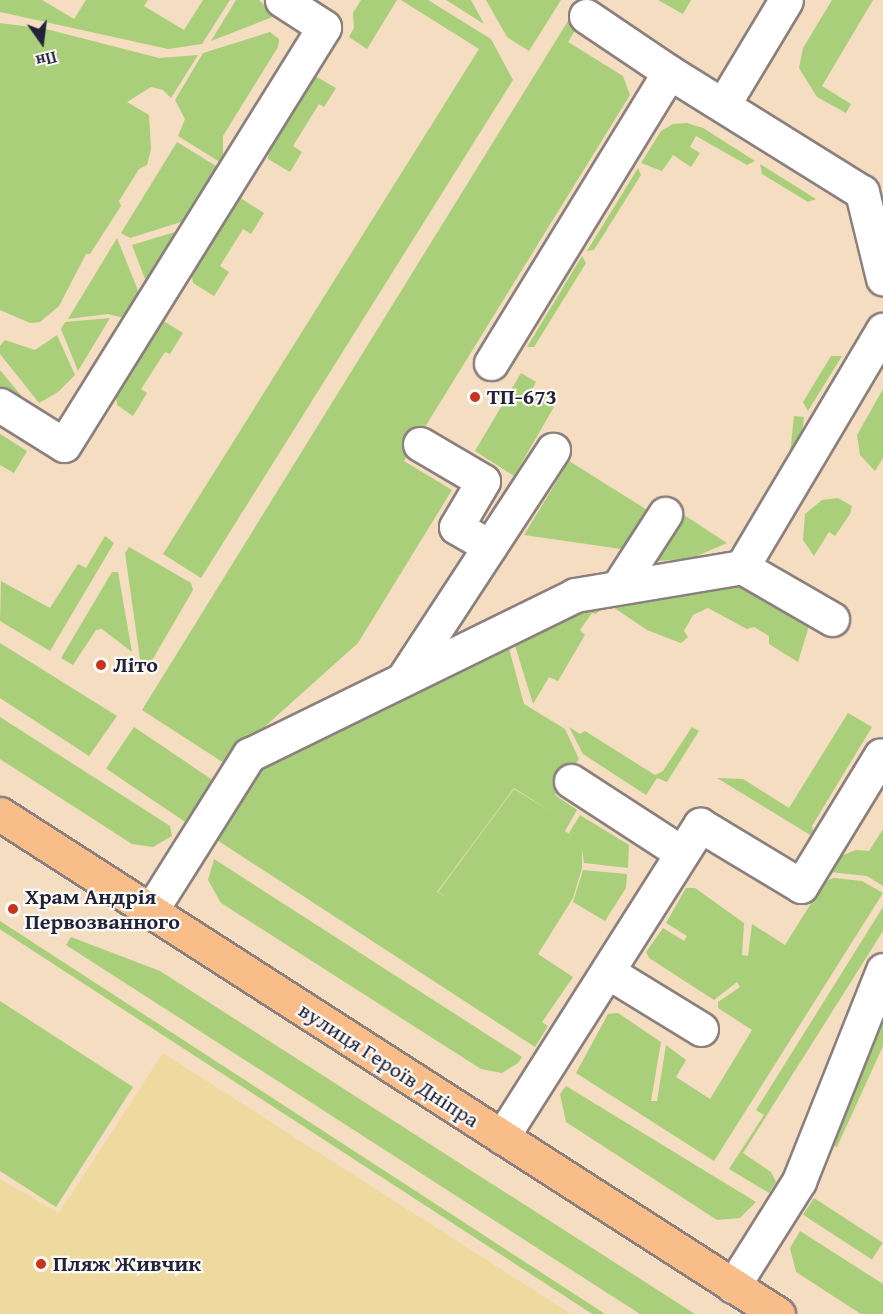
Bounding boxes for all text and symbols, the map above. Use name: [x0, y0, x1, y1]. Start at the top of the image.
north arrow: [12, 12, 72, 72]
text: Пн: [33, 45, 59, 74]
place label: ТП-673: [487, 384, 557, 410]
marker: ТП-673: [468, 390, 482, 404]
place label: Літо: [113, 652, 158, 678]
marker: Літо: [94, 658, 108, 672]
place label: Храм Андрія Первозванного: [25, 883, 180, 934]
marker: Храм Андрія Первозванного: [6, 902, 20, 916]
street label: вулиця Героїв Дніпра: [294, 997, 484, 1133]
place label: Пляж Живчик: [53, 1251, 201, 1277]
marker: Пляж Живчик: [34, 1257, 48, 1271]

